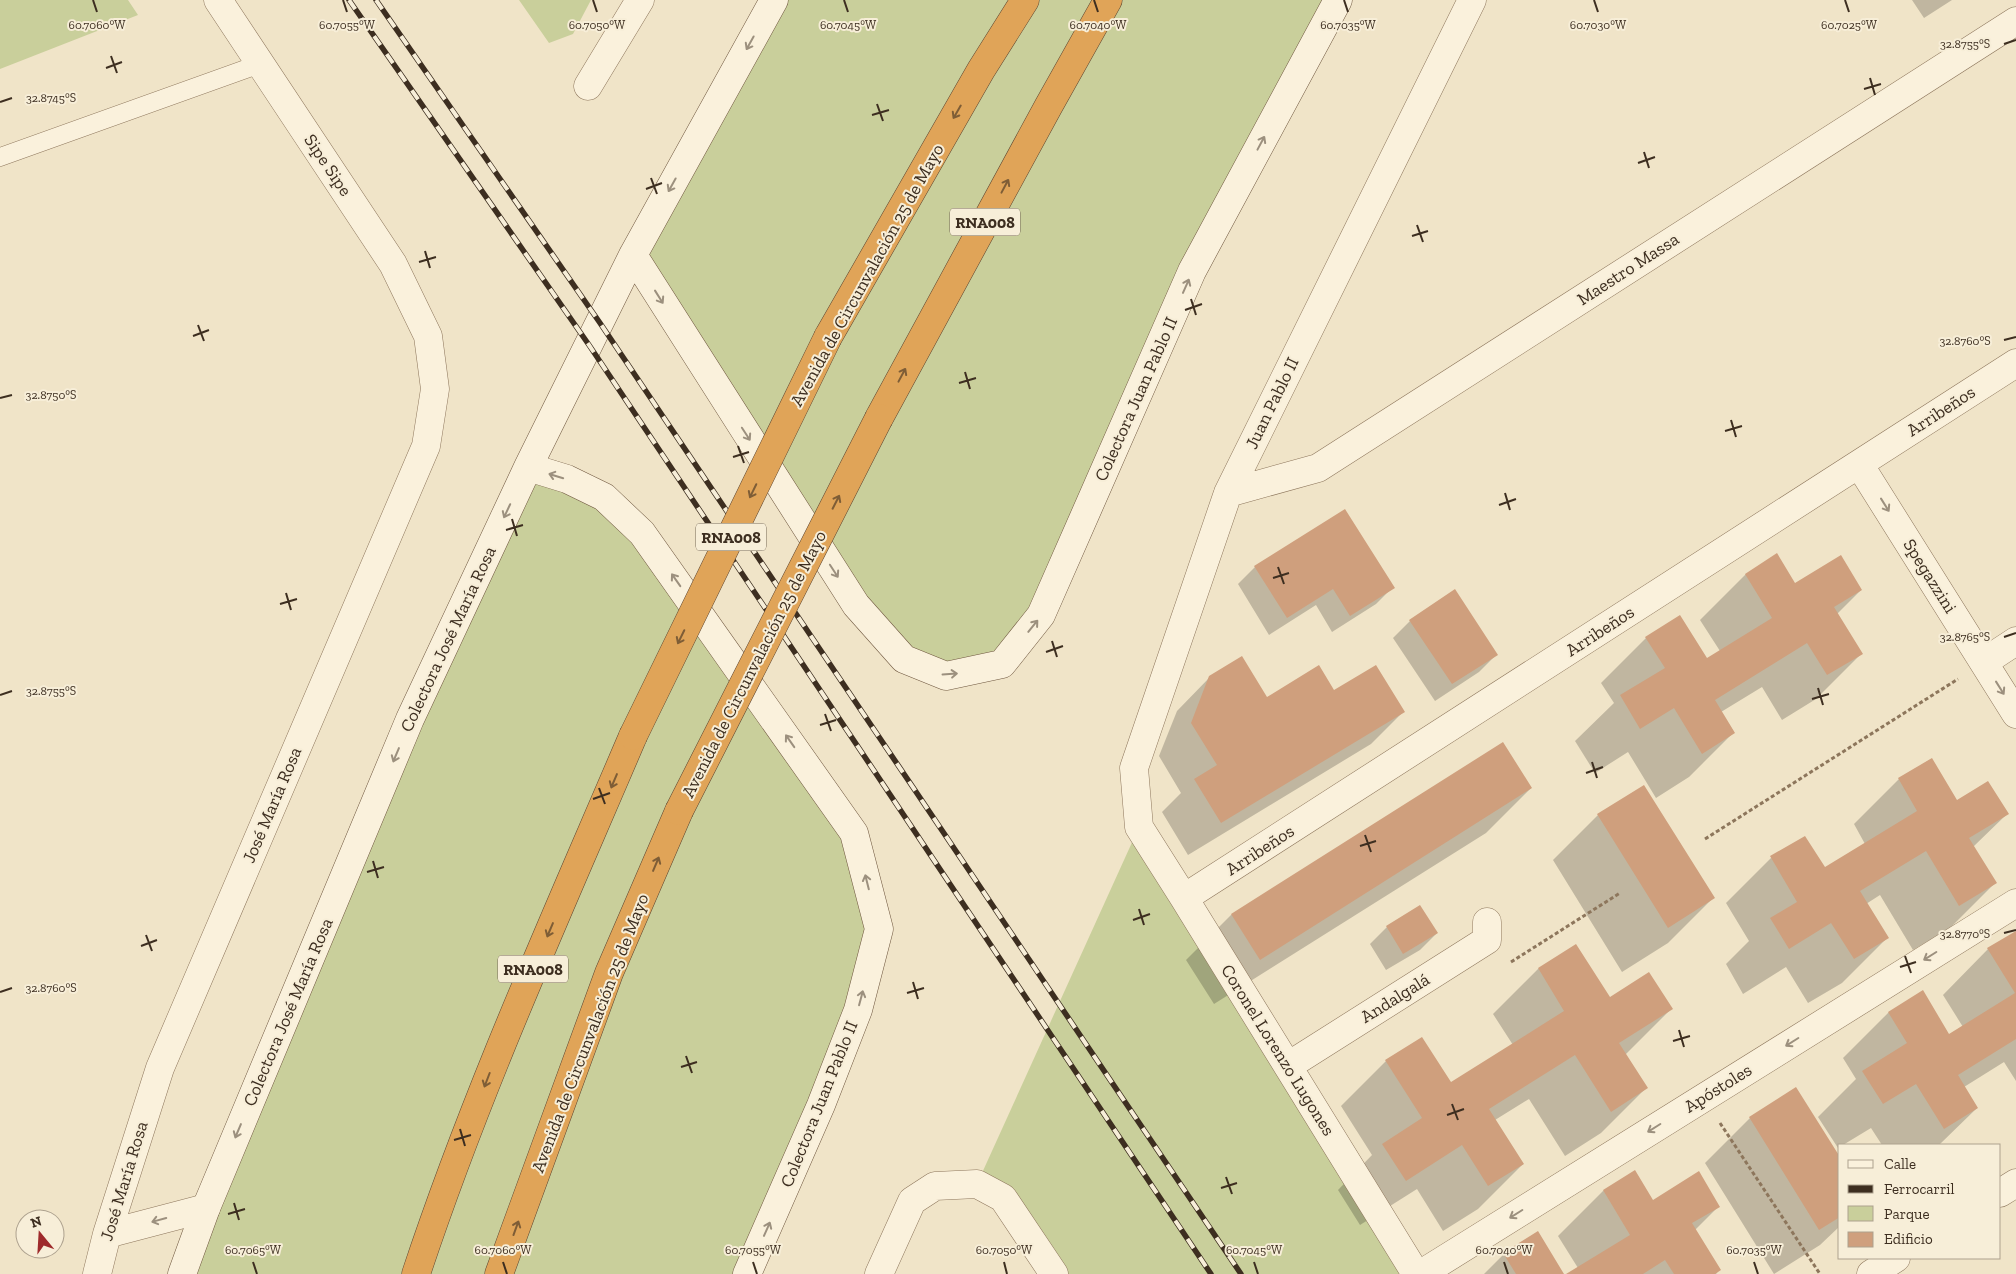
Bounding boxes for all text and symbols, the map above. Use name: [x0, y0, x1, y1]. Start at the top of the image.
text: 60.7060°W: [69, 18, 126, 32]
text: 60.7055°W: [319, 18, 376, 32]
text: 60.7050°W: [569, 18, 626, 32]
text: 60.7045°W: [820, 18, 877, 32]
text: 60.7040°W: [1070, 18, 1127, 32]
text: 60.7035°W: [1320, 18, 1377, 32]
text: 60.7030°W: [1570, 18, 1627, 32]
text: 60.7025°W: [1821, 18, 1878, 32]
one-way arrow: [745, 35, 755, 50]
text: 32.8755°S: [1940, 37, 1990, 51]
text: 32.8745°S: [26, 91, 76, 105]
one-way arrow: [952, 105, 962, 120]
street label: Sipe Sipe: [299, 130, 357, 200]
one-way arrow: [1256, 135, 1266, 150]
street label: Avenida de Circunvalación 25 de Mayo: [785, 140, 949, 410]
one-way arrow: [667, 177, 676, 192]
one-way arrow: [1000, 178, 1010, 193]
road number: RNA008: [950, 208, 1020, 236]
street label: Maestro Massa: [1573, 228, 1683, 310]
one-way arrow: [1181, 279, 1191, 294]
one-way arrow: [655, 289, 665, 303]
street label: Colectora Juan Pablo II: [1090, 313, 1182, 485]
text: 32.8760°S: [1939, 334, 1991, 348]
street label: Juan Pablo II: [1240, 353, 1304, 452]
one-way arrow: [898, 368, 908, 382]
street label: Arribeños: [1903, 381, 1980, 441]
text: 32.8750°S: [26, 388, 76, 402]
one-way arrow: [741, 427, 751, 441]
one-way arrow: [549, 471, 565, 481]
one-way arrow: [748, 483, 757, 498]
one-way arrow: [831, 495, 841, 510]
one-way arrow: [1881, 498, 1891, 512]
one-way arrow: [502, 504, 512, 519]
road number: RNA008: [696, 524, 766, 550]
street label: Avenida de Circunvalación 25 de Mayo: [677, 527, 831, 801]
street label: Spegazzini: [1899, 535, 1961, 617]
street label: Colectora José María Rosa: [395, 542, 501, 735]
one-way arrow: [829, 563, 839, 577]
one-way arrow: [671, 573, 681, 587]
street label: Arribeños: [1562, 601, 1639, 661]
one-way arrow: [1027, 619, 1038, 632]
one-way arrow: [676, 629, 685, 644]
text: 32.8765°S: [1940, 630, 1990, 644]
one-way arrow: [942, 669, 958, 678]
one-way arrow: [1995, 681, 2005, 695]
text: 32.8755°S: [26, 684, 76, 698]
one-way arrow: [785, 734, 795, 748]
street label: José María Rosa: [238, 743, 306, 866]
one-way arrow: [390, 747, 400, 762]
one-way arrow: [608, 773, 618, 788]
street label: Arribeños: [1222, 820, 1299, 880]
one-way arrow: [652, 857, 662, 872]
one-way arrow: [862, 874, 871, 890]
street label: Avenida de Circunvalación 25 de Mayo: [527, 891, 653, 1175]
street label: Colectora José María Rosa: [238, 914, 338, 1109]
one-way arrow: [544, 922, 554, 937]
text: 32.8770°S: [1940, 927, 1990, 941]
one-way arrow: [1923, 951, 1937, 962]
road number: RNA008: [498, 956, 568, 982]
street label: Coronel Lorenzo Lugones: [1216, 960, 1340, 1140]
street label: Andalgalá: [1356, 968, 1434, 1028]
text: 32.8760°S: [25, 981, 77, 995]
one-way arrow: [857, 990, 866, 1006]
street label: Colectora Juan Pablo II: [776, 1017, 863, 1190]
one-way arrow: [1786, 1038, 1800, 1048]
street label: Apóstoles: [1680, 1059, 1756, 1117]
one-way arrow: [482, 1072, 491, 1087]
street label: José María Rosa: [95, 1118, 153, 1243]
one-way arrow: [233, 1123, 242, 1138]
one-way arrow: [1648, 1124, 1662, 1134]
legend: [1838, 1144, 2001, 1259]
text: Calle: [1884, 1155, 1916, 1173]
text: Ferrocarril: [1884, 1180, 1954, 1198]
text: Parque: [1884, 1205, 1930, 1223]
north arrow: [15, 1209, 65, 1259]
one-way arrow: [1510, 1210, 1524, 1220]
text: N: [28, 1212, 44, 1232]
one-way arrow: [151, 1216, 167, 1226]
one-way arrow: [512, 1221, 521, 1236]
one-way arrow: [762, 1222, 772, 1237]
text: Edificio: [1884, 1230, 1933, 1248]
text: 60.7065°W: [225, 1243, 282, 1257]
text: 60.7060°W: [475, 1243, 532, 1257]
text: 60.7055°W: [725, 1243, 782, 1257]
text: 60.7050°W: [976, 1243, 1033, 1257]
text: 60.7045°W: [1226, 1243, 1283, 1257]
text: 60.7040°W: [1476, 1243, 1533, 1257]
text: 60.7035°W: [1726, 1243, 1783, 1257]

